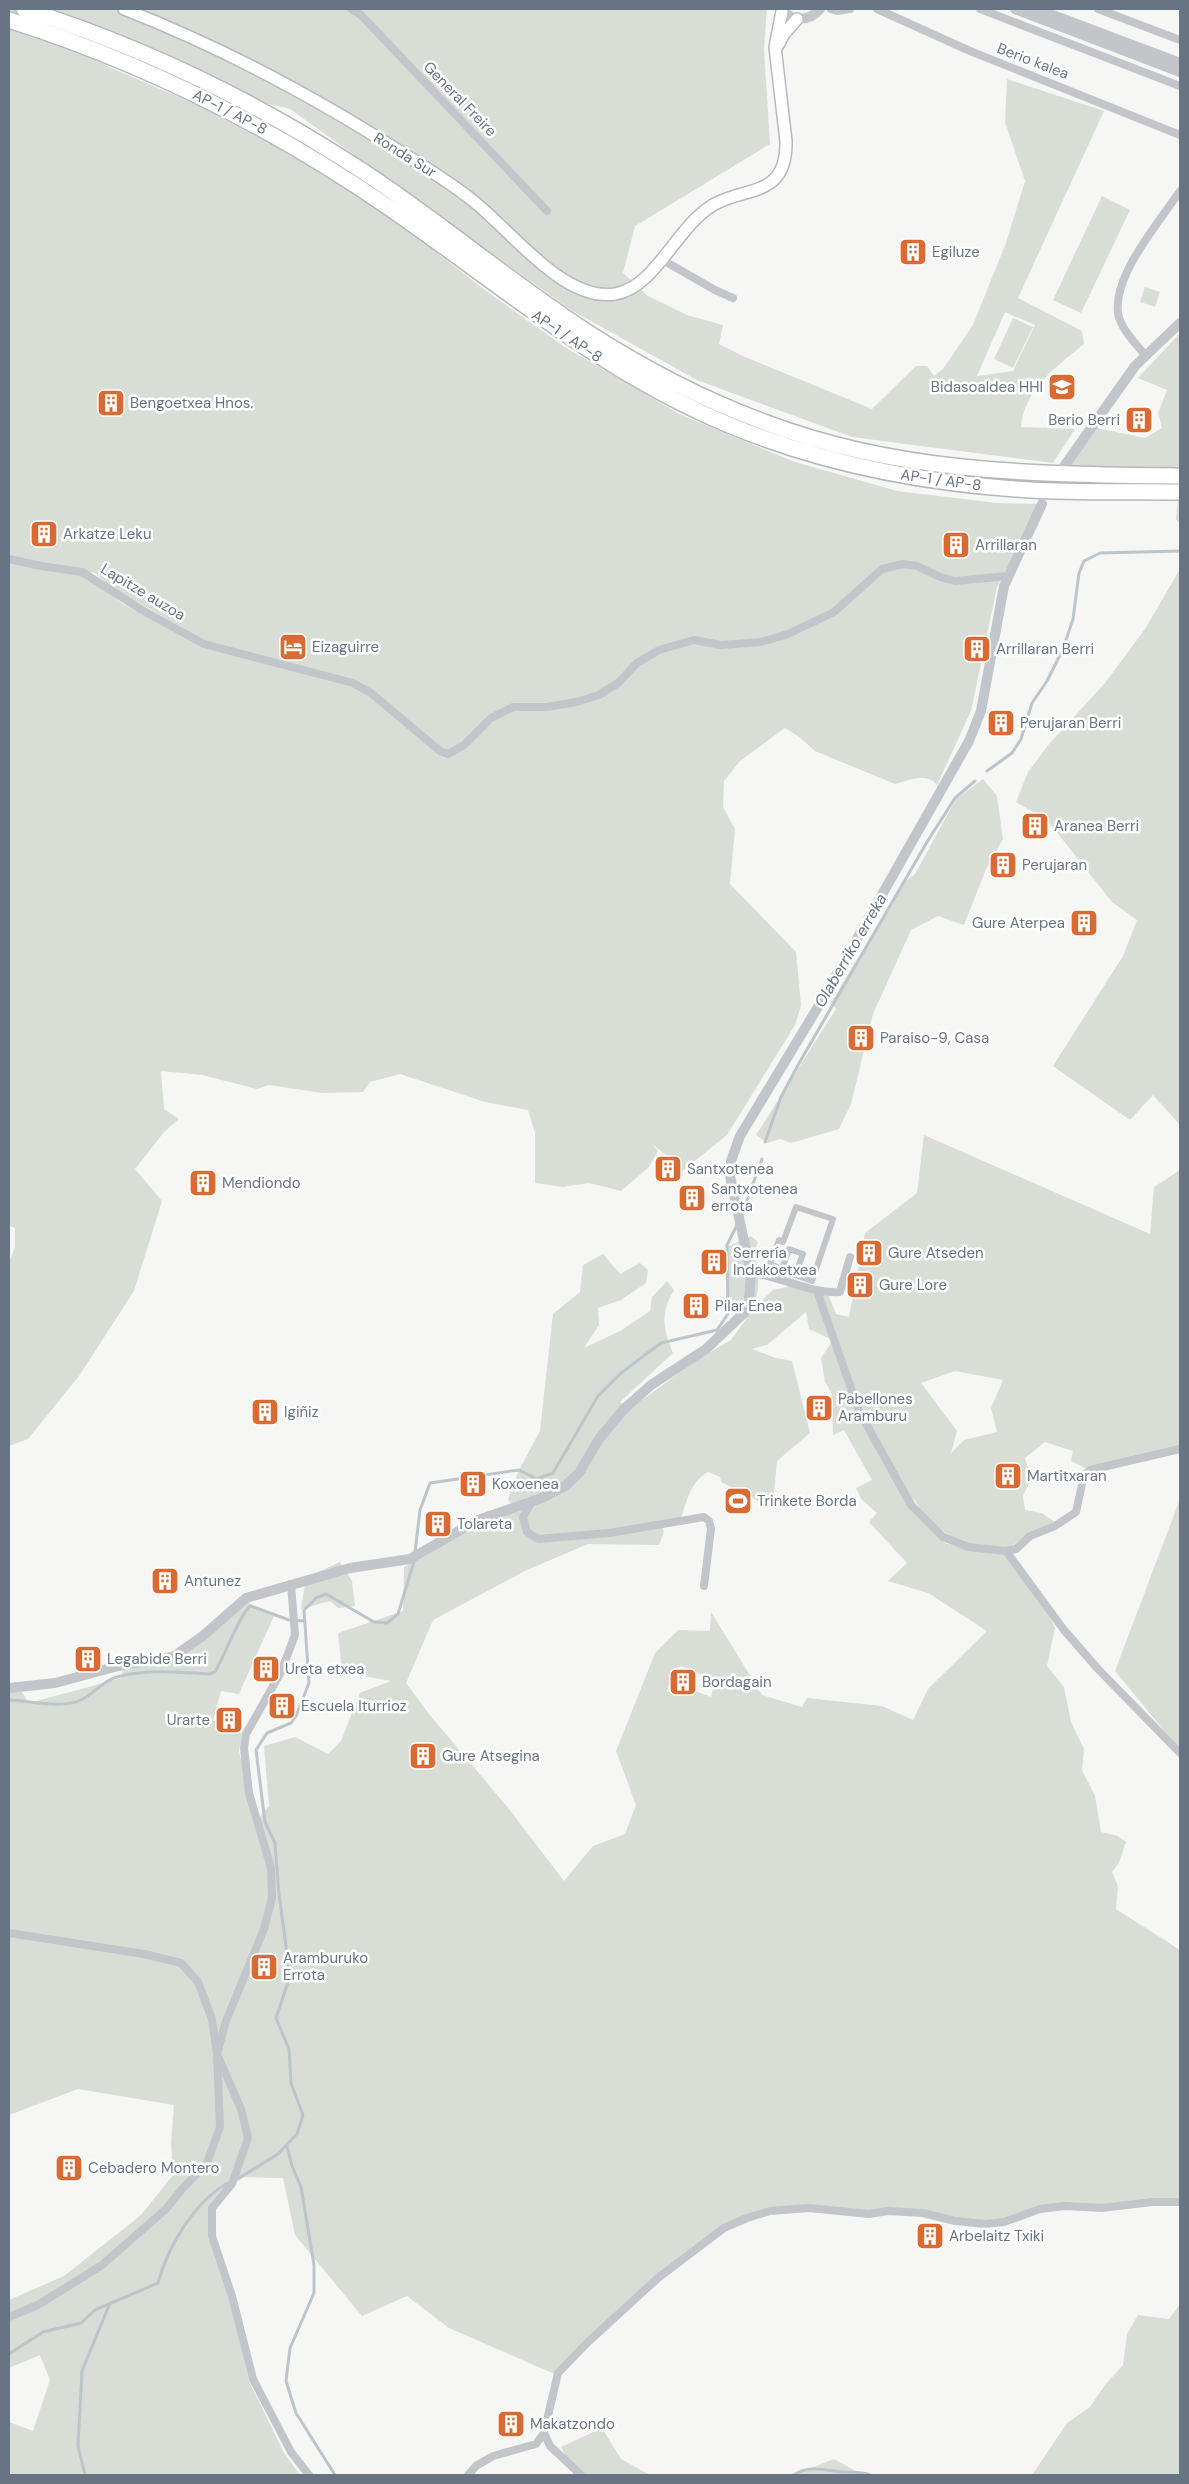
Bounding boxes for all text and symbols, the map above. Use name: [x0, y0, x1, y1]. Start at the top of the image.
street label: Berio kalea: [994, 38, 1072, 84]
street label: General Freire: [419, 57, 501, 141]
street label: AP-1 / AP-8: [189, 85, 271, 139]
street label: Ronda Sur: [370, 128, 441, 182]
building icon: Egiluze: [898, 237, 928, 267]
place label: Egiluze: [932, 242, 980, 262]
street label: AP-1 / AP-8: [528, 305, 606, 367]
school or university icon: Bidasoaldea HHI: [1047, 372, 1077, 402]
place label: Bidasoaldea HHI: [931, 377, 1043, 397]
building icon: Bengoetxea Hnos.: [96, 388, 126, 418]
place label: Bengoetxea Hnos.: [130, 393, 253, 413]
building icon: Berio Berri: [1124, 405, 1154, 435]
place label: Berio Berri: [1048, 410, 1120, 430]
street label: AP-1 / AP-8: [899, 464, 983, 496]
building icon: Arkatze Leku: [29, 519, 59, 549]
place label: Arkatze Leku: [63, 524, 152, 544]
building icon: Arrillaran: [941, 530, 971, 560]
place label: Arrillaran: [975, 535, 1037, 555]
street label: Lapitze auzoa: [97, 559, 189, 625]
hotel icon: Eizaguirre: [278, 632, 308, 662]
building icon: Arrillaran Berri: [962, 634, 992, 664]
place label: Eizaguirre: [312, 637, 379, 657]
place label: Arrillaran Berri: [996, 639, 1094, 659]
building icon: Perujaran Berri: [986, 708, 1016, 738]
place label: Perujaran Berri: [1020, 713, 1121, 733]
building icon: Aranea Berri: [1020, 811, 1050, 841]
place label: Aranea Berri: [1054, 816, 1139, 836]
building icon: Perujaran: [988, 850, 1018, 880]
place label: Perujaran: [1022, 855, 1087, 875]
water label: Olaberriko erreka: [809, 889, 892, 1011]
building icon: Gure Aterpea: [1069, 908, 1099, 938]
place label: Gure Aterpea: [972, 913, 1065, 933]
building icon: Paraiso-9, Casa: [846, 1023, 876, 1053]
place label: Paraiso-9, Casa: [880, 1028, 989, 1048]
building icon: Santxotenea: [653, 1154, 683, 1184]
place label: Santxotenea: [687, 1159, 774, 1179]
building icon: Mendiondo: [188, 1168, 218, 1198]
place label: Mendiondo: [222, 1173, 301, 1193]
place label: Santxotenea errota: [711, 1179, 798, 1216]
building icon: Santxotenea errota: [677, 1183, 707, 1213]
building icon: Gure Atseden: [854, 1238, 884, 1268]
place label: Serrería Indakoetxea: [733, 1243, 817, 1280]
place label: Gure Atseden: [888, 1243, 984, 1263]
building icon: Serrería Indakoetxea: [699, 1247, 729, 1277]
building icon: Gure Lore: [845, 1270, 875, 1300]
place label: Gure Lore: [879, 1275, 947, 1295]
building icon: Pilar Enea: [681, 1291, 711, 1321]
place label: Pilar Enea: [715, 1296, 782, 1316]
place label: Pabellones Aramburu: [838, 1389, 913, 1426]
building icon: Pabellones Aramburu: [804, 1393, 834, 1423]
building icon: Igiñiz: [250, 1397, 280, 1427]
place label: Igiñiz: [284, 1402, 319, 1422]
building icon: Martitxaran: [993, 1461, 1023, 1491]
place label: Martitxaran: [1027, 1466, 1107, 1486]
building icon: Koxoenea: [458, 1469, 488, 1499]
place label: Koxoenea: [492, 1474, 559, 1494]
sports icon: Trinkete Borda: [723, 1486, 753, 1516]
place label: Trinkete Borda: [757, 1491, 857, 1511]
building icon: Tolareta: [423, 1509, 453, 1539]
place label: Tolareta: [457, 1514, 512, 1534]
building icon: Antunez: [150, 1566, 180, 1596]
place label: Antunez: [184, 1571, 241, 1591]
building icon: Legabide Berri: [73, 1644, 103, 1674]
place label: Legabide Berri: [107, 1649, 207, 1669]
building icon: Ureta etxea: [251, 1654, 281, 1684]
place label: Ureta etxea: [285, 1659, 364, 1679]
building icon: Bordagain: [668, 1667, 698, 1697]
place label: Bordagain: [702, 1672, 772, 1692]
building icon: Escuela Iturrioz: [267, 1691, 297, 1721]
place label: Escuela Iturrioz: [301, 1696, 407, 1716]
building icon: Urarte: [214, 1705, 244, 1735]
place label: Urarte: [167, 1710, 210, 1730]
building icon: Gure Atsegina: [408, 1741, 438, 1771]
place label: Gure Atsegina: [442, 1746, 540, 1766]
place label: Aramburuko Errota: [283, 1948, 368, 1985]
building icon: Aramburuko Errota: [249, 1952, 279, 1982]
building icon: Cebadero Montero: [54, 2153, 84, 2183]
place label: Cebadero Montero: [88, 2158, 219, 2178]
building icon: Arbelaitz Txiki: [915, 2221, 945, 2251]
place label: Arbelaitz Txiki: [949, 2226, 1044, 2246]
building icon: Makatzondo: [496, 2409, 526, 2439]
place label: Makatzondo: [530, 2414, 615, 2434]

